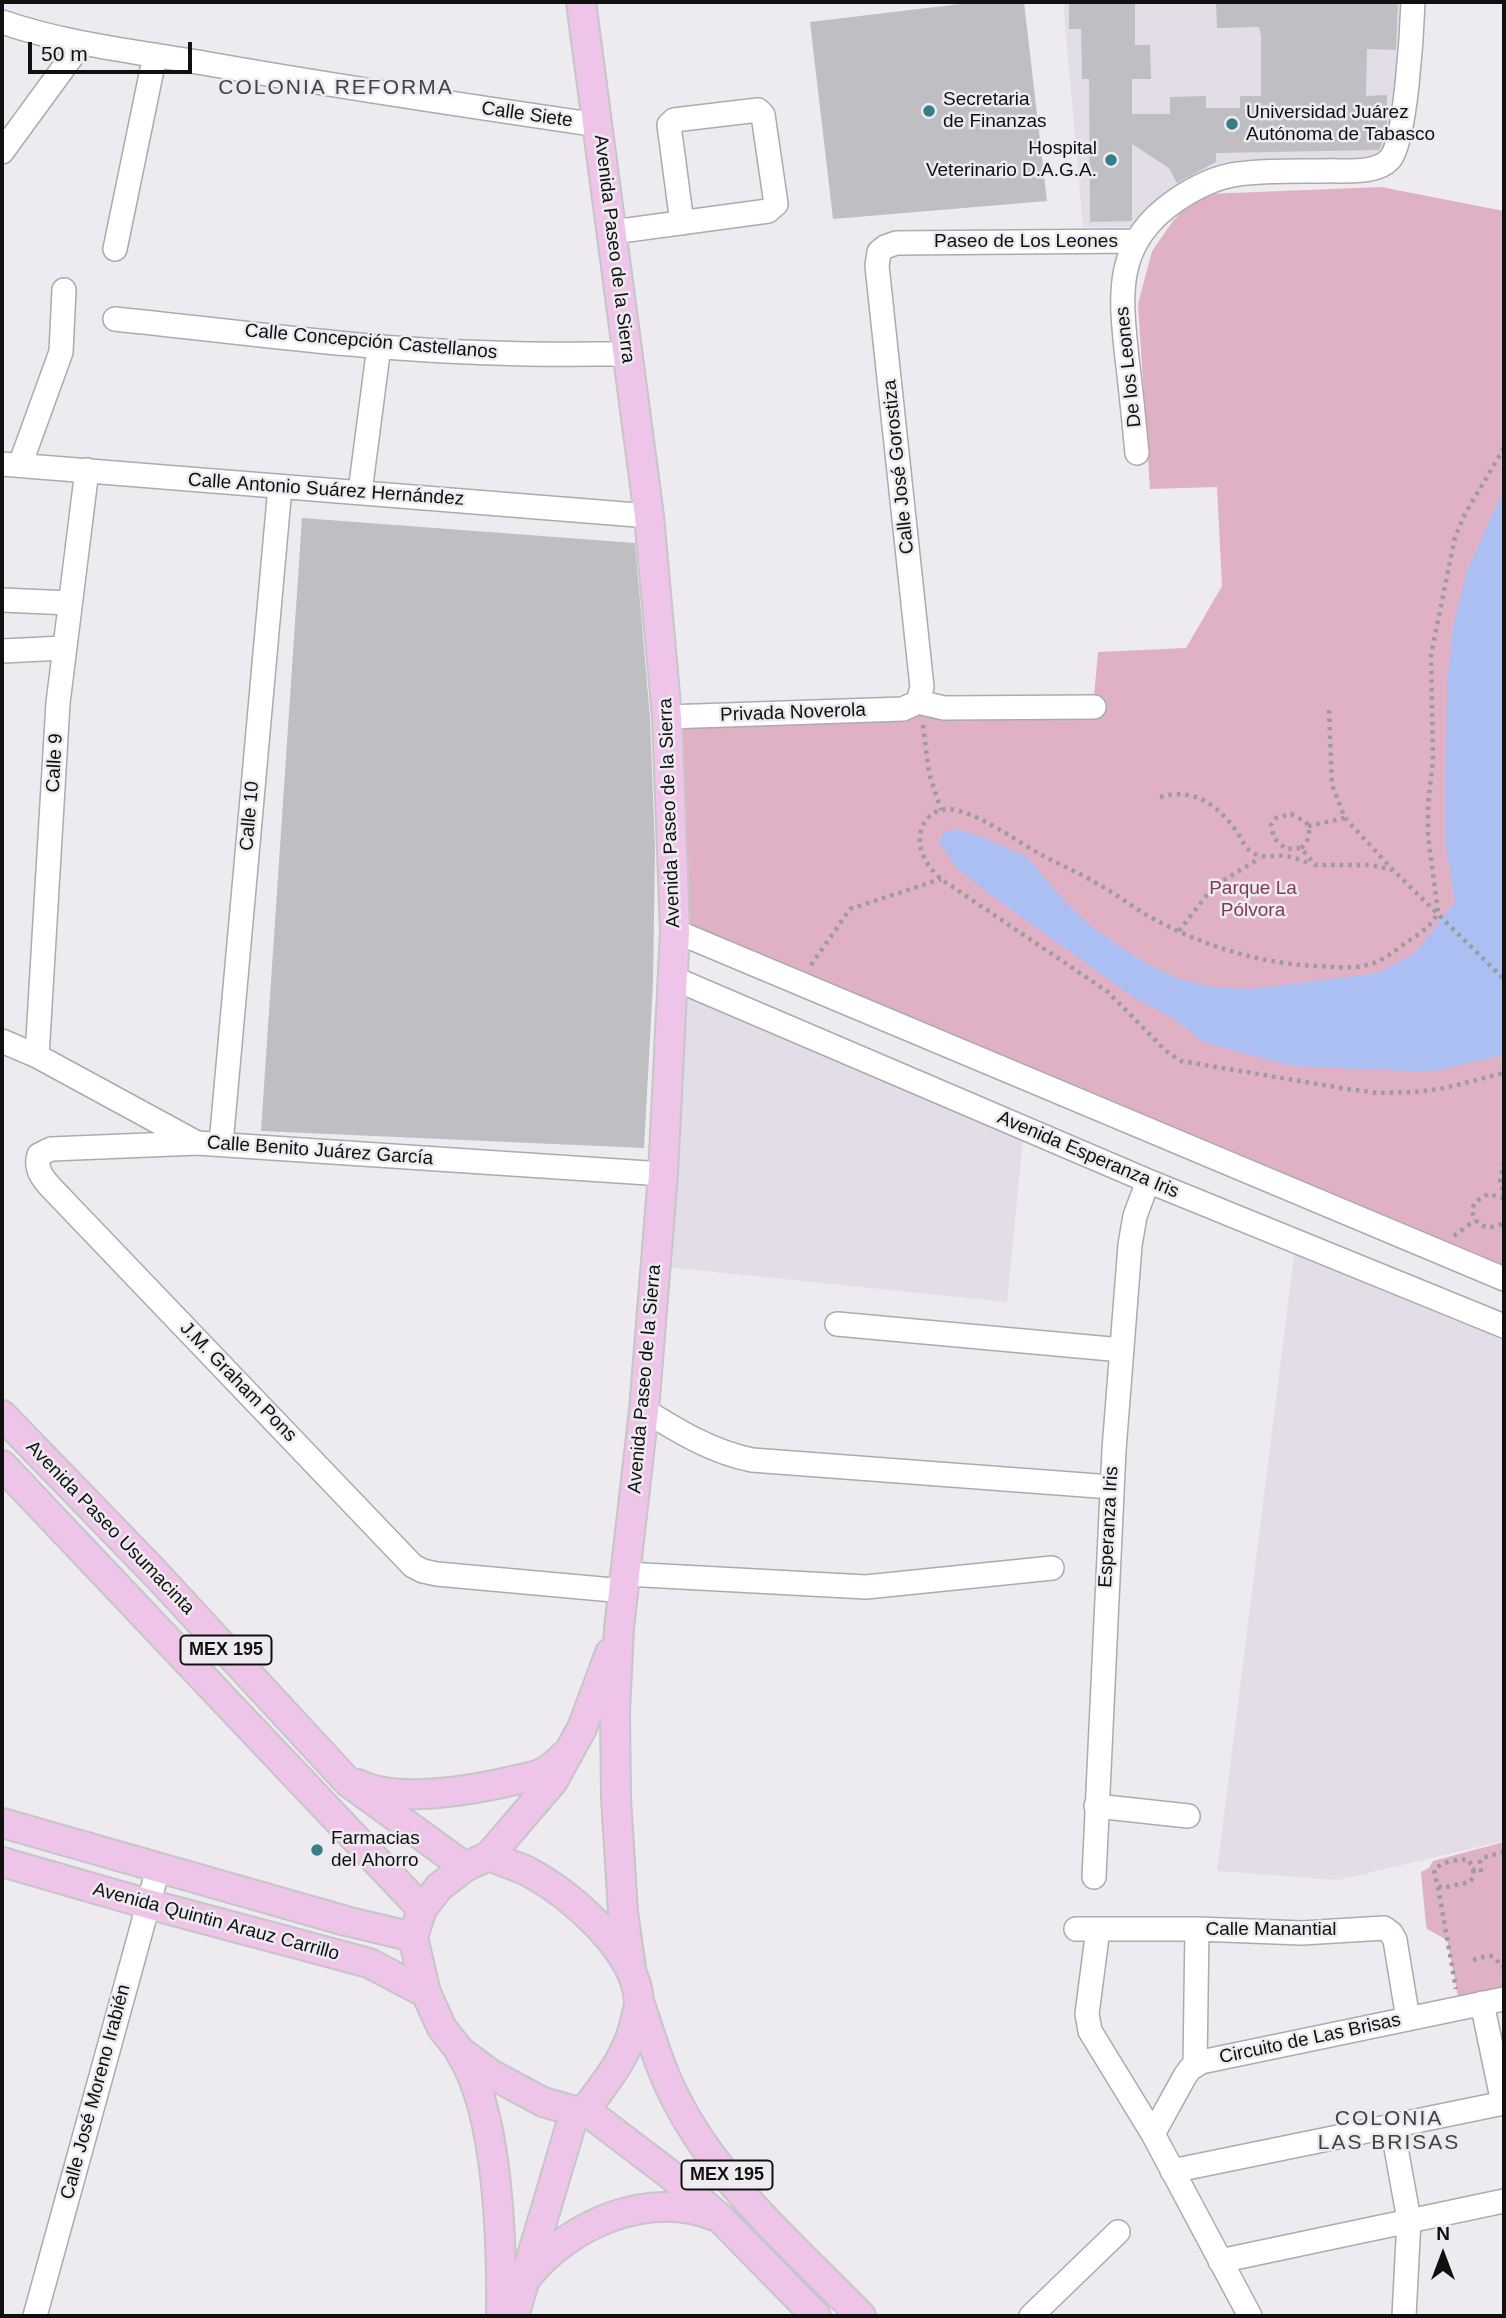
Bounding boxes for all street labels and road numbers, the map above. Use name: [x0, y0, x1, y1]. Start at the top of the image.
street label: Calle Siete: [480, 97, 574, 133]
street label: Avenida Paseo de la Sierra: [589, 134, 639, 364]
street label: Paseo de Los Leones: [934, 231, 1118, 253]
street label: De los Leones: [1111, 305, 1147, 429]
street label: Calle Concepción Castellanos: [244, 320, 498, 364]
street label: Calle José Gorostiza: [879, 379, 919, 555]
street label: Calle Antonio Suárez Hernández: [187, 469, 465, 511]
street label: Avenida Paseo de la Sierra: [655, 698, 685, 928]
street label: Privada Noverola: [720, 699, 866, 727]
street label: Calle 9: [42, 733, 68, 793]
street label: Calle 10: [236, 780, 264, 852]
street label: Avenida Esperanza Iris: [994, 1106, 1182, 1204]
street label: Calle Benito Juárez García: [206, 1132, 434, 1170]
street label: Avenida Paseo de la Sierra: [624, 1263, 666, 1495]
street label: J.M. Graham Pons: [175, 1317, 301, 1447]
street label: Avenida Paseo Usumacinta: [21, 1436, 199, 1620]
street label: Esperanza Iris: [1094, 1466, 1124, 1588]
road number: MEX 195: [180, 1636, 272, 1665]
street label: Avenida Quintin Arauz Carrillo: [90, 1878, 342, 1966]
street label: Calle Manantial: [1206, 1919, 1336, 1941]
street label: Calle José Moreno Irabién: [56, 1982, 136, 2202]
street label: Circuito de Las Brisas: [1217, 2009, 1403, 2069]
road number: MEX 195: [682, 2160, 772, 2190]

